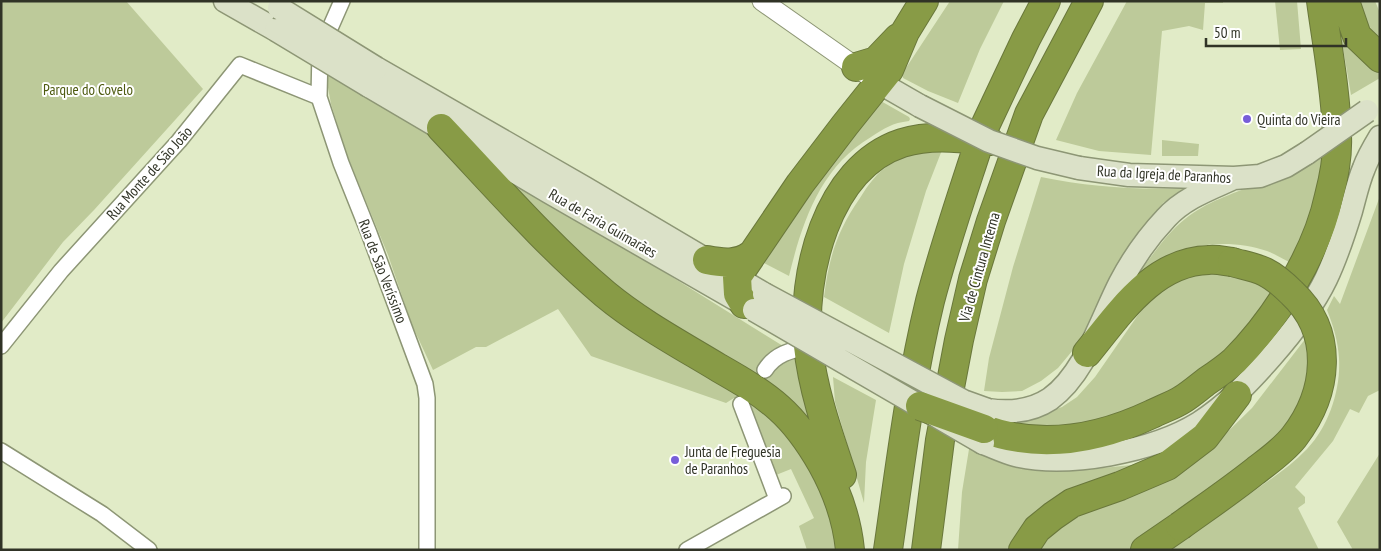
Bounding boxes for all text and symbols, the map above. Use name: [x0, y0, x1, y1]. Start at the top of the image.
scale bar: [1206, 15, 1346, 47]
text: 50 m: [1214, 23, 1240, 42]
park label: Parque do Covelo: [43, 80, 133, 99]
place label: Quinta do Vieira: [1257, 110, 1340, 129]
marker: Quinta do Vieira: [1241, 113, 1253, 125]
street label: Rua Monte de São João: [102, 122, 196, 224]
street label: Rua da Igreja de Paranhos: [1096, 161, 1232, 187]
street label: Rua de Faria Guimarães: [546, 184, 660, 262]
street label: Via de Cintura Interna: [954, 210, 1004, 325]
street label: Rua de São Veríssimo: [354, 216, 412, 326]
place label: Junta de Freguesia de Paranhos: [684, 442, 781, 478]
marker: Junta de Freguesia de Paranhos: [669, 454, 681, 466]

